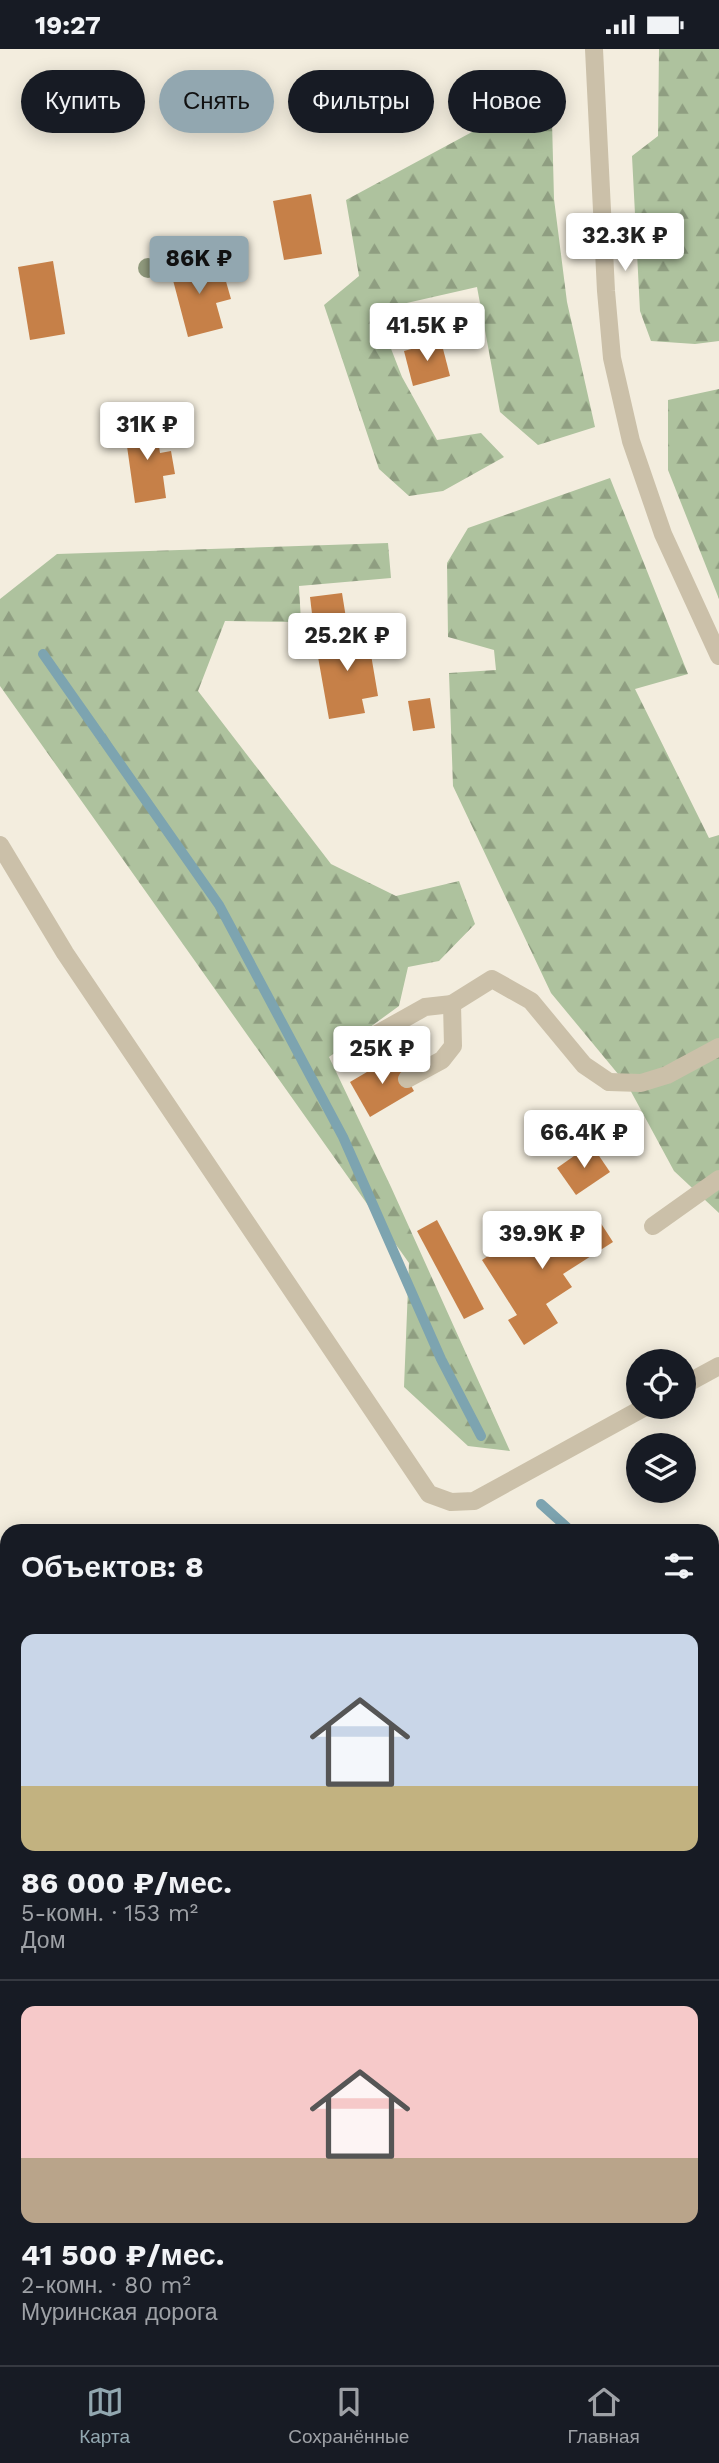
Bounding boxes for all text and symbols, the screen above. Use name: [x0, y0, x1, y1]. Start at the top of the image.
text: 19:27: [35, 10, 101, 40]
chip: Купить: [21, 70, 145, 133]
chip: Снять: [159, 70, 274, 133]
chip: Фильтры: [288, 70, 434, 133]
chip: Новое: [448, 70, 566, 133]
pin: 32.3K ₽: [560, 213, 690, 273]
text: 32.3K ₽: [582, 222, 668, 249]
pin: 86K ₽: [150, 237, 248, 296]
text: 86K ₽: [166, 245, 232, 272]
pin: 41.5K ₽: [362, 303, 492, 363]
text: 41.5K ₽: [386, 312, 468, 339]
pin: 31K ₽: [98, 403, 196, 462]
text: 31K ₽: [116, 411, 178, 438]
pin: 25.2K ₽: [282, 613, 412, 673]
text: 25.2K ₽: [304, 622, 390, 649]
pin: 25K ₽: [333, 1027, 431, 1086]
text: 25K ₽: [349, 1035, 415, 1062]
pin: 66.4K ₽: [519, 1111, 649, 1170]
text: 66.4K ₽: [540, 1119, 628, 1146]
pin: 39.9K ₽: [477, 1211, 607, 1271]
text: 39.9K ₽: [499, 1220, 585, 1247]
map controls: [626, 1349, 696, 1503]
button: locate: [626, 1349, 696, 1419]
button: layers: [626, 1433, 696, 1503]
icon: filters: [660, 1547, 698, 1585]
text: Объектов: 8: [21, 1549, 204, 1584]
icon: home: [297, 1679, 423, 1805]
text: 86 000 ₽/мес.: [21, 1865, 232, 1900]
text: 5-комн. · 153 m²: [21, 1900, 198, 1927]
text: Дом: [21, 1927, 65, 1954]
icon: home: [297, 2051, 423, 2177]
text: 41 500 ₽/мес.: [21, 2237, 224, 2272]
text: 2-комн. · 80 m²: [21, 2272, 191, 2299]
text: Муринская дорога: [21, 2299, 218, 2326]
tab: Карта: [79, 2383, 130, 2448]
tab: Сохранённые: [288, 2383, 409, 2448]
tab: Главная: [568, 2383, 640, 2448]

